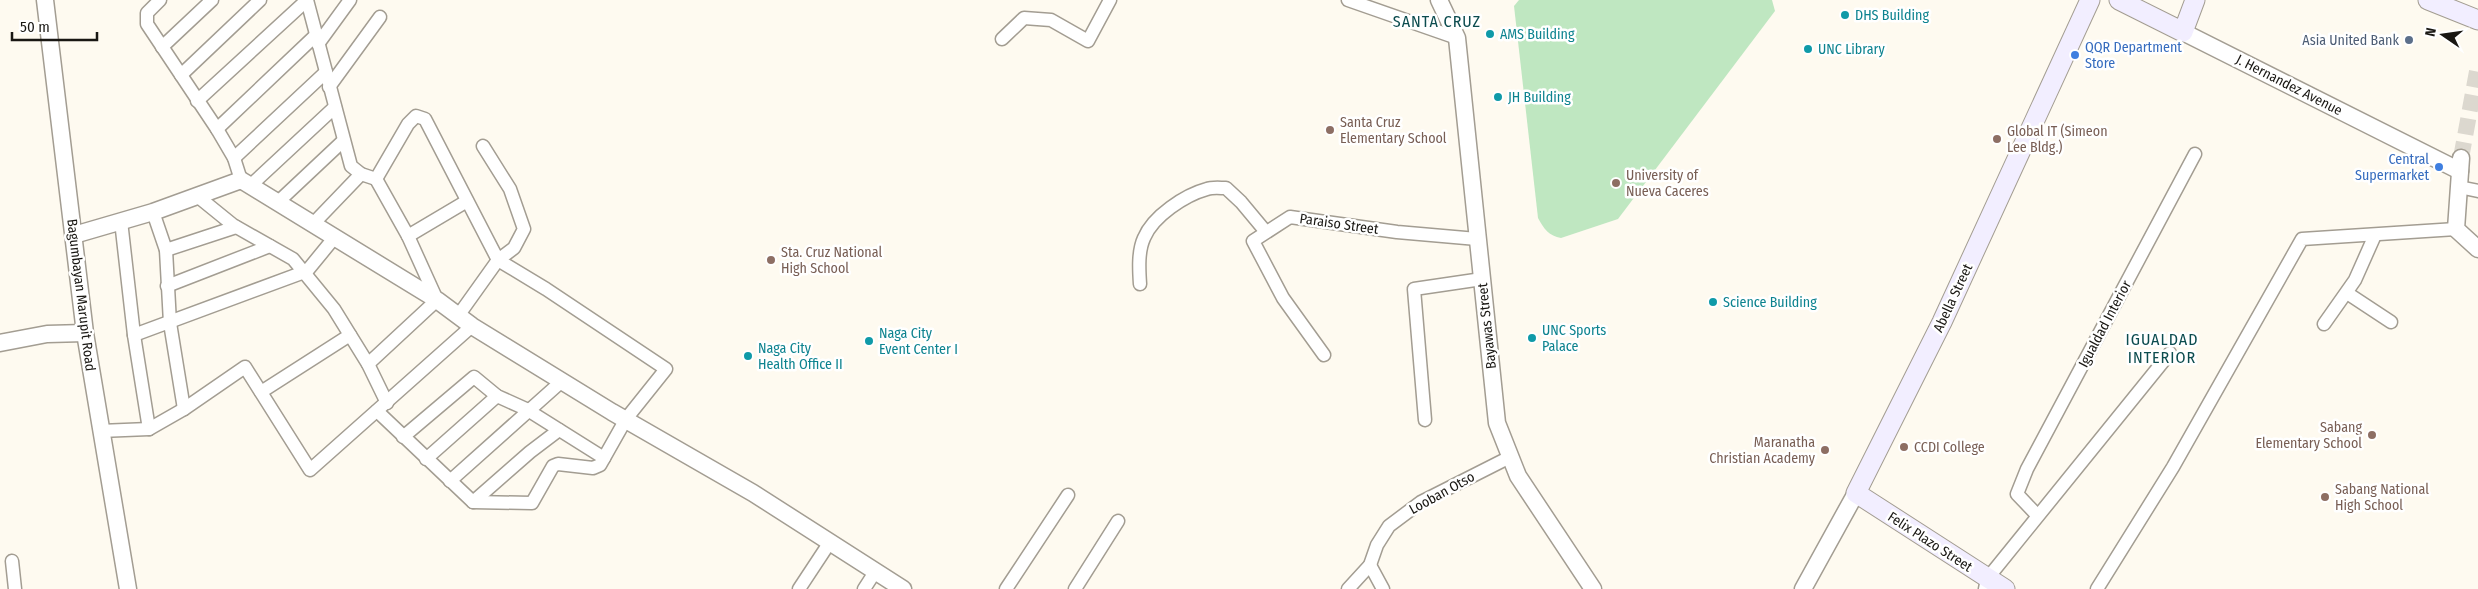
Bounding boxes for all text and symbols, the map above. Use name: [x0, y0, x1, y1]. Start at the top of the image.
place label: DHS Building: [1855, 7, 1929, 24]
marker: DHS Building: [1839, 9, 1851, 21]
scale bar: [12, 10, 98, 42]
north arrow: [2418, 10, 2468, 60]
district label: SANTA CRUZ: [1393, 12, 1481, 31]
text: 50 m: [20, 18, 50, 36]
place label: AMS Building: [1500, 26, 1575, 43]
text: N: [2422, 26, 2440, 38]
marker: AMS Building: [1484, 28, 1496, 40]
place label: Asia United Bank: [2302, 32, 2399, 49]
marker: Asia United Bank: [2403, 34, 2415, 46]
place label: QQR Department Store: [2085, 39, 2182, 72]
place label: UNC Library: [1818, 41, 1886, 58]
marker: UNC Library: [1802, 43, 1814, 55]
marker: QQR Department Store: [2069, 49, 2081, 61]
street label: J. Hernandez Avenue: [2233, 51, 2345, 119]
place label: JH Building: [1508, 89, 1571, 106]
marker: JH Building: [1492, 91, 1504, 103]
place label: Santa Cruz Elementary School: [1340, 114, 1447, 147]
place label: Global IT (Simeon Lee Bldg.): [2007, 123, 2108, 156]
marker: Santa Cruz Elementary School: [1324, 124, 1336, 136]
marker: Global IT (Simeon Lee Bldg.): [1991, 133, 2003, 145]
place label: Central Supermarket: [2355, 151, 2429, 184]
marker: Central Supermarket: [2433, 161, 2445, 173]
place label: University of Nueva Caceres: [1626, 167, 1709, 200]
marker: University of Nueva Caceres: [1610, 177, 1622, 189]
street label: Paraiso Street: [1299, 210, 1380, 238]
street label: Bagumbayan Marupit Road: [63, 218, 99, 372]
place label: Sta. Cruz National High School: [781, 244, 882, 277]
marker: Sta. Cruz National High School: [765, 254, 777, 266]
street label: Abella Street: [1930, 261, 1976, 335]
street label: Igualdad Interior: [2075, 278, 2135, 370]
street label: Bayawas Street: [1474, 282, 1500, 370]
place label: Science Building: [1723, 294, 1817, 311]
marker: Science Building: [1707, 296, 1719, 308]
place label: UNC Sports Palace: [1542, 322, 1606, 355]
place label: Naga City Event Center I: [879, 325, 958, 358]
district label: IGUALDAD INTERIOR: [2126, 330, 2198, 367]
marker: UNC Sports Palace: [1526, 332, 1538, 344]
marker: Naga City Event Center I: [863, 335, 875, 347]
place label: Naga City Health Office II: [758, 340, 843, 373]
marker: Naga City Health Office II: [742, 350, 754, 362]
place label: Sabang Elementary School: [2255, 419, 2362, 452]
marker: Sabang Elementary School: [2366, 429, 2378, 441]
place label: Maranatha Christian Academy: [1709, 434, 1816, 467]
place label: CCDI College: [1914, 439, 1985, 456]
marker: CCDI College: [1898, 441, 1910, 453]
marker: Maranatha Christian Academy: [1819, 444, 1831, 456]
street label: Looban Otso: [1406, 468, 1478, 518]
place label: Sabang National High School: [2335, 481, 2429, 514]
marker: Sabang National High School: [2319, 491, 2331, 503]
street label: Felix Plazo Street: [1885, 508, 1976, 576]

